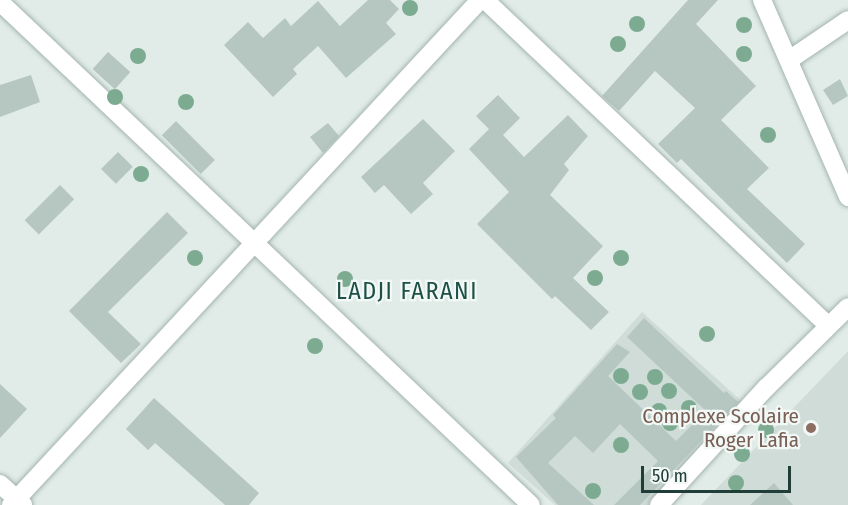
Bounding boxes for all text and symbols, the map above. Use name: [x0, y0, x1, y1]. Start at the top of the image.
district label: LADJI FARANI: [336, 278, 478, 306]
place label: Complexe Scolaire Roger Lafia: [642, 403, 799, 453]
marker: Complexe Scolaire Roger Lafia: [804, 421, 818, 435]
scale bar: [644, 454, 794, 492]
text: 50 m: [652, 465, 688, 487]

